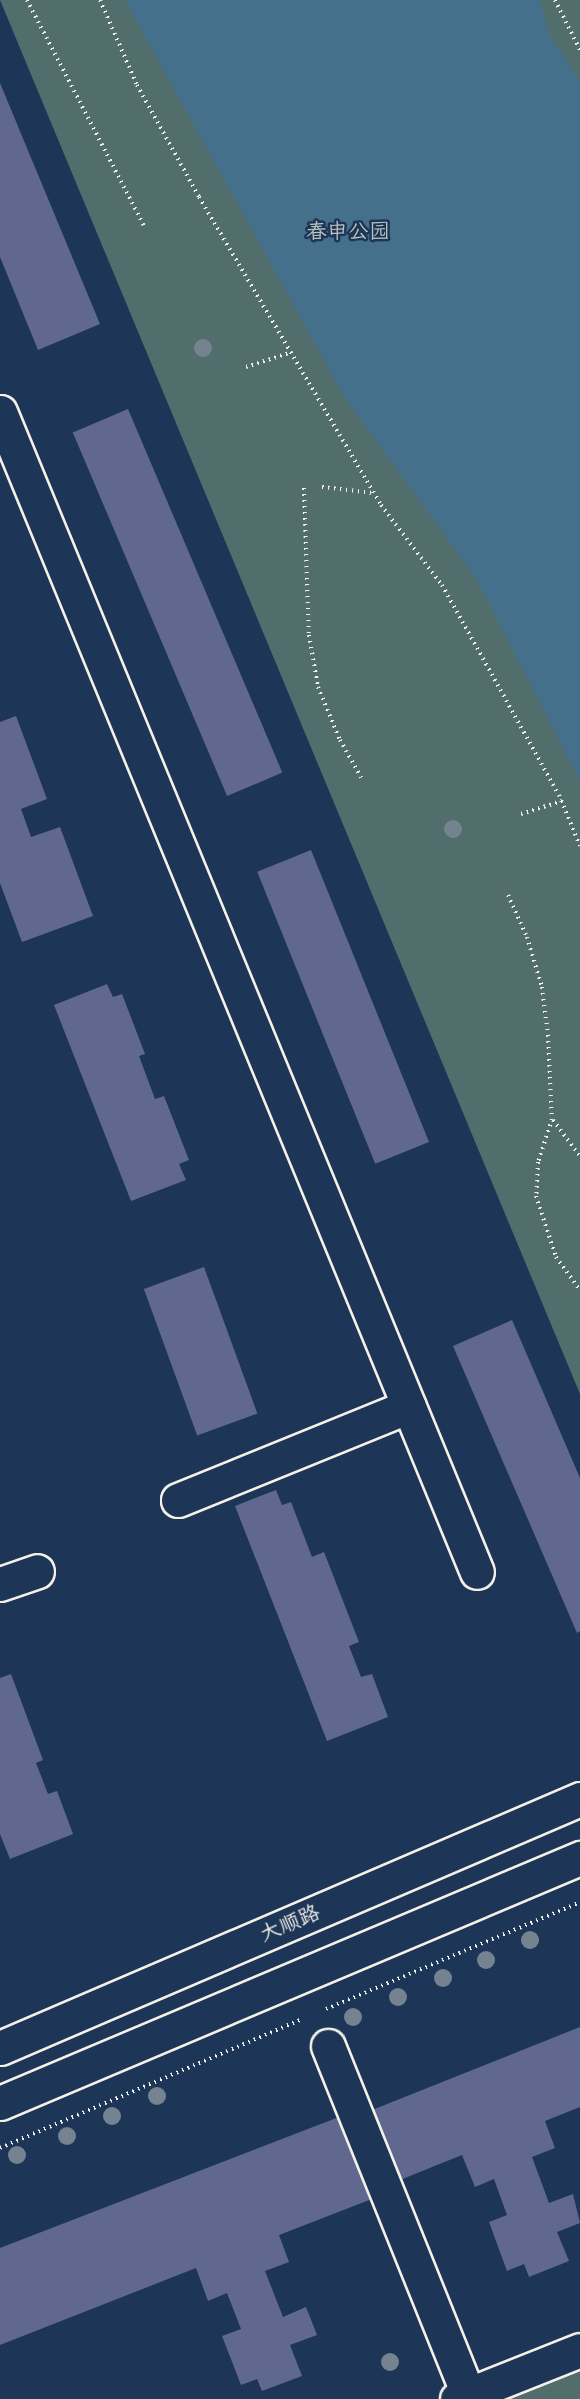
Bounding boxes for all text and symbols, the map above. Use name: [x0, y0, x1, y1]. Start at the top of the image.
park label: 春申公园: [306, 219, 390, 245]
street label: 大顺路: [256, 1900, 324, 1948]

